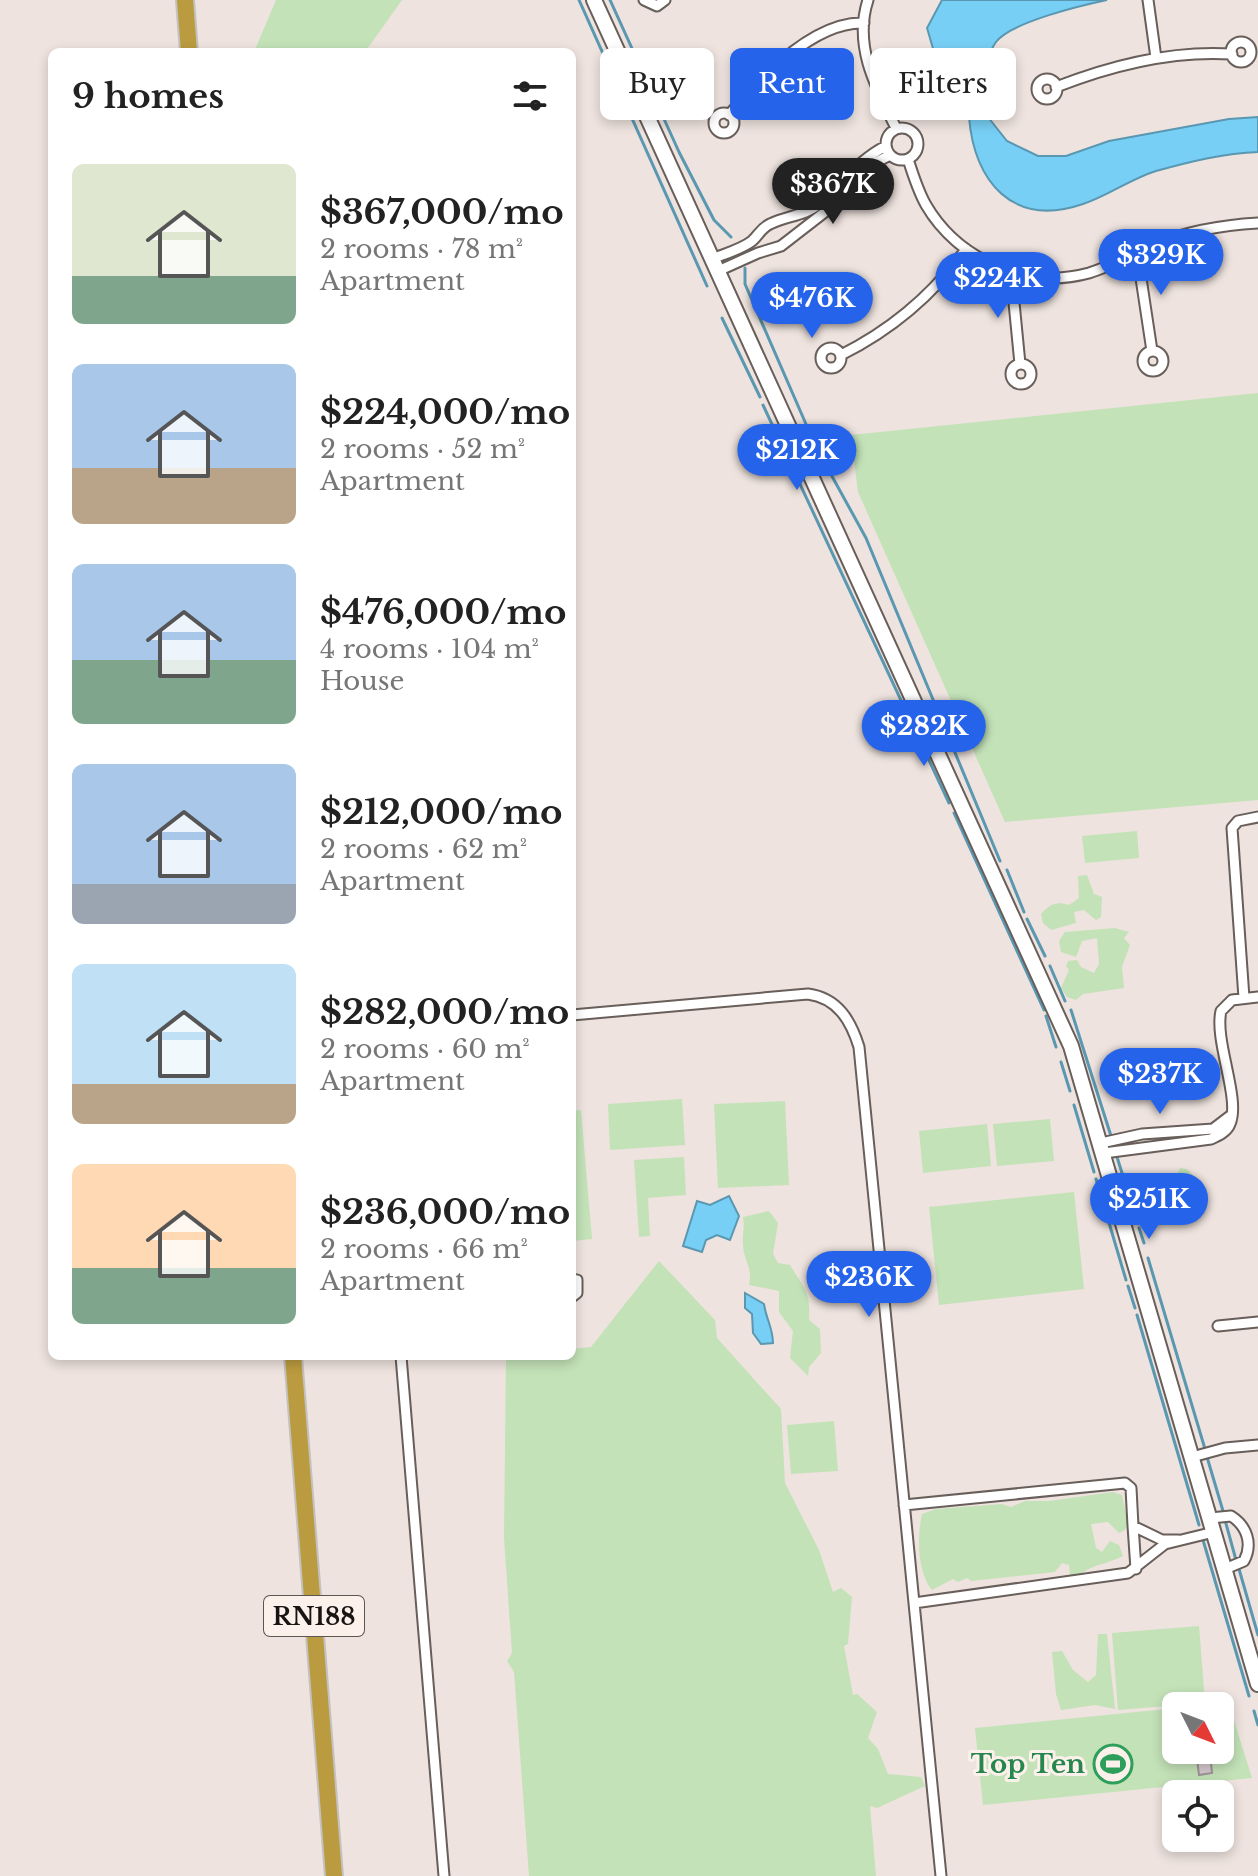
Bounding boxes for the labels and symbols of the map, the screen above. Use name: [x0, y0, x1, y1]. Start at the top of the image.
pin: $367K: [777, 158, 889, 226]
pin: $329K: [1105, 229, 1217, 297]
pin: $224K: [942, 252, 1054, 320]
pin: $476K: [756, 272, 868, 340]
pin: $212K: [741, 424, 853, 492]
pin: $282K: [868, 700, 980, 768]
pin: $237K: [1104, 1048, 1216, 1116]
pin: $251K: [1093, 1173, 1205, 1241]
pin: $236K: [813, 1251, 925, 1319]
road number: RN188: [264, 1596, 364, 1636]
north arrow: [1162, 1692, 1234, 1764]
sports icon: Top Ten: [1092, 1743, 1134, 1785]
place label: Top Ten: [971, 1748, 1085, 1780]

